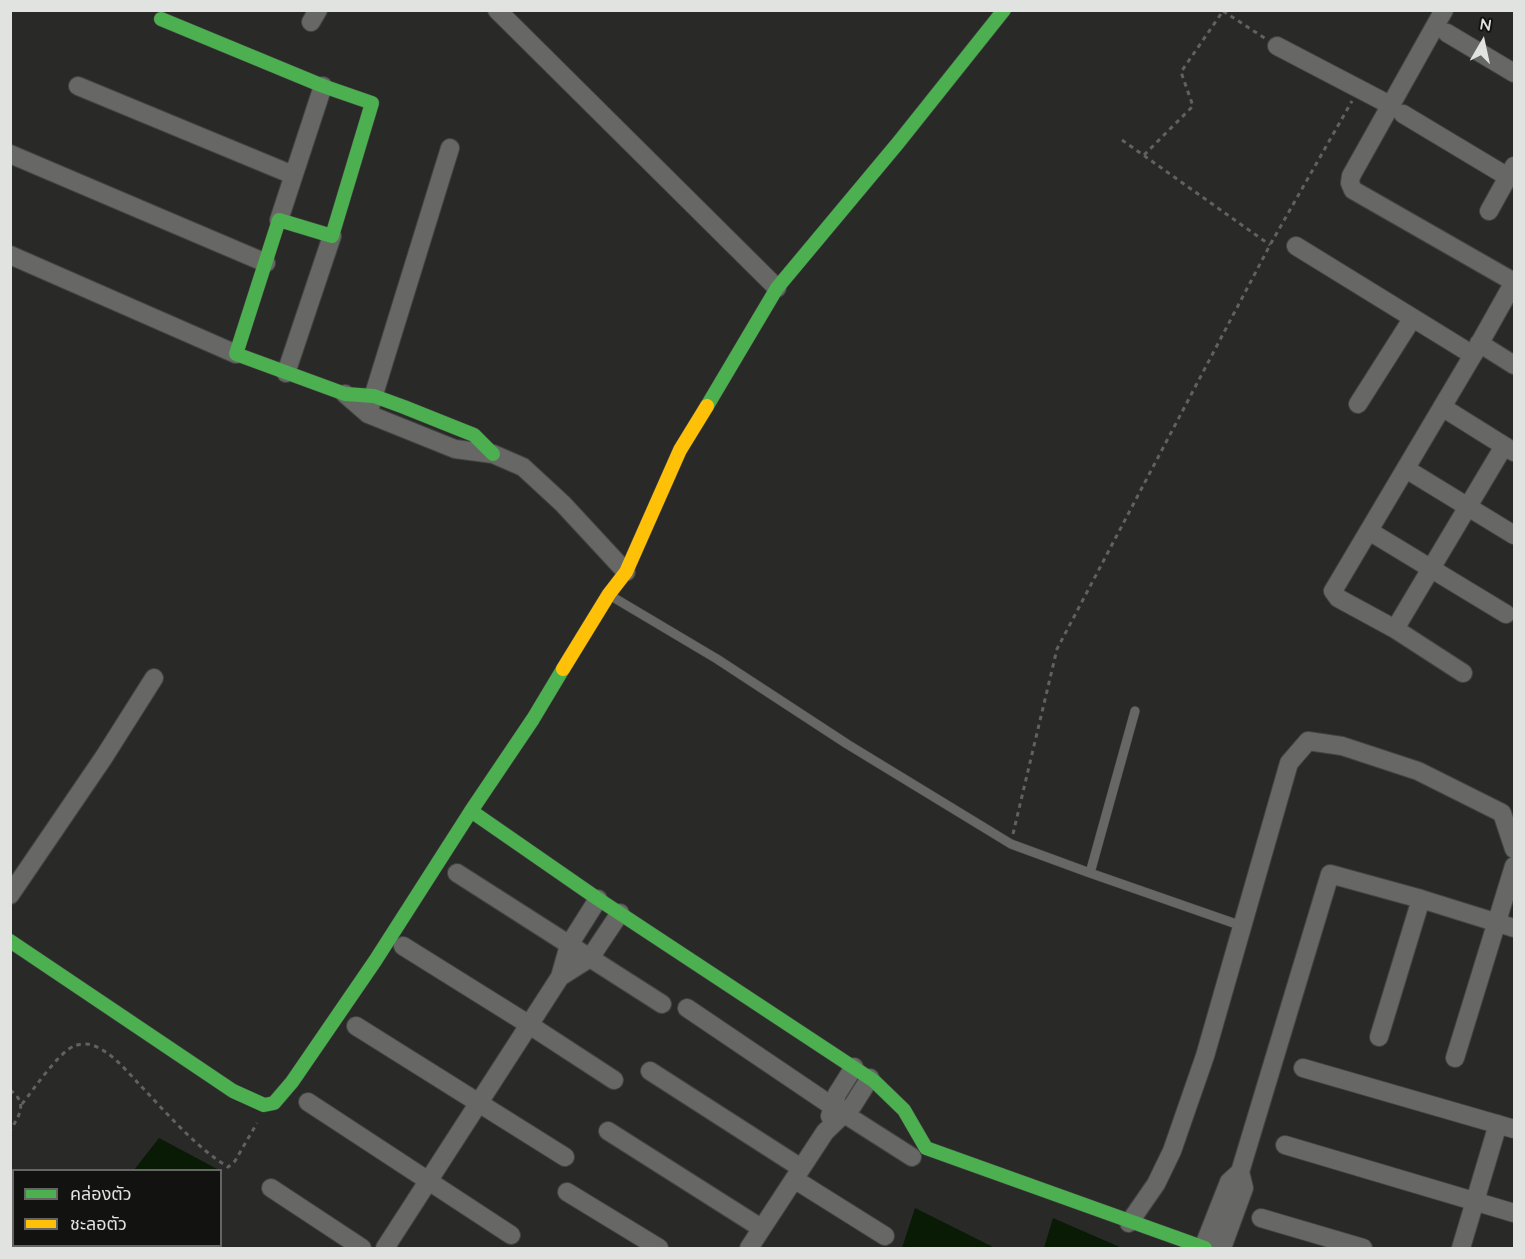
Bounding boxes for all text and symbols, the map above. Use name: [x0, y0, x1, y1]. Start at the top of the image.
north arrow: [1453, 12, 1513, 72]
text: N: [1478, 13, 1493, 35]
legend: [12, 1169, 222, 1247]
text: คล่องตัว: [70, 1182, 132, 1205]
text: ชะลอตัว: [70, 1212, 127, 1235]

